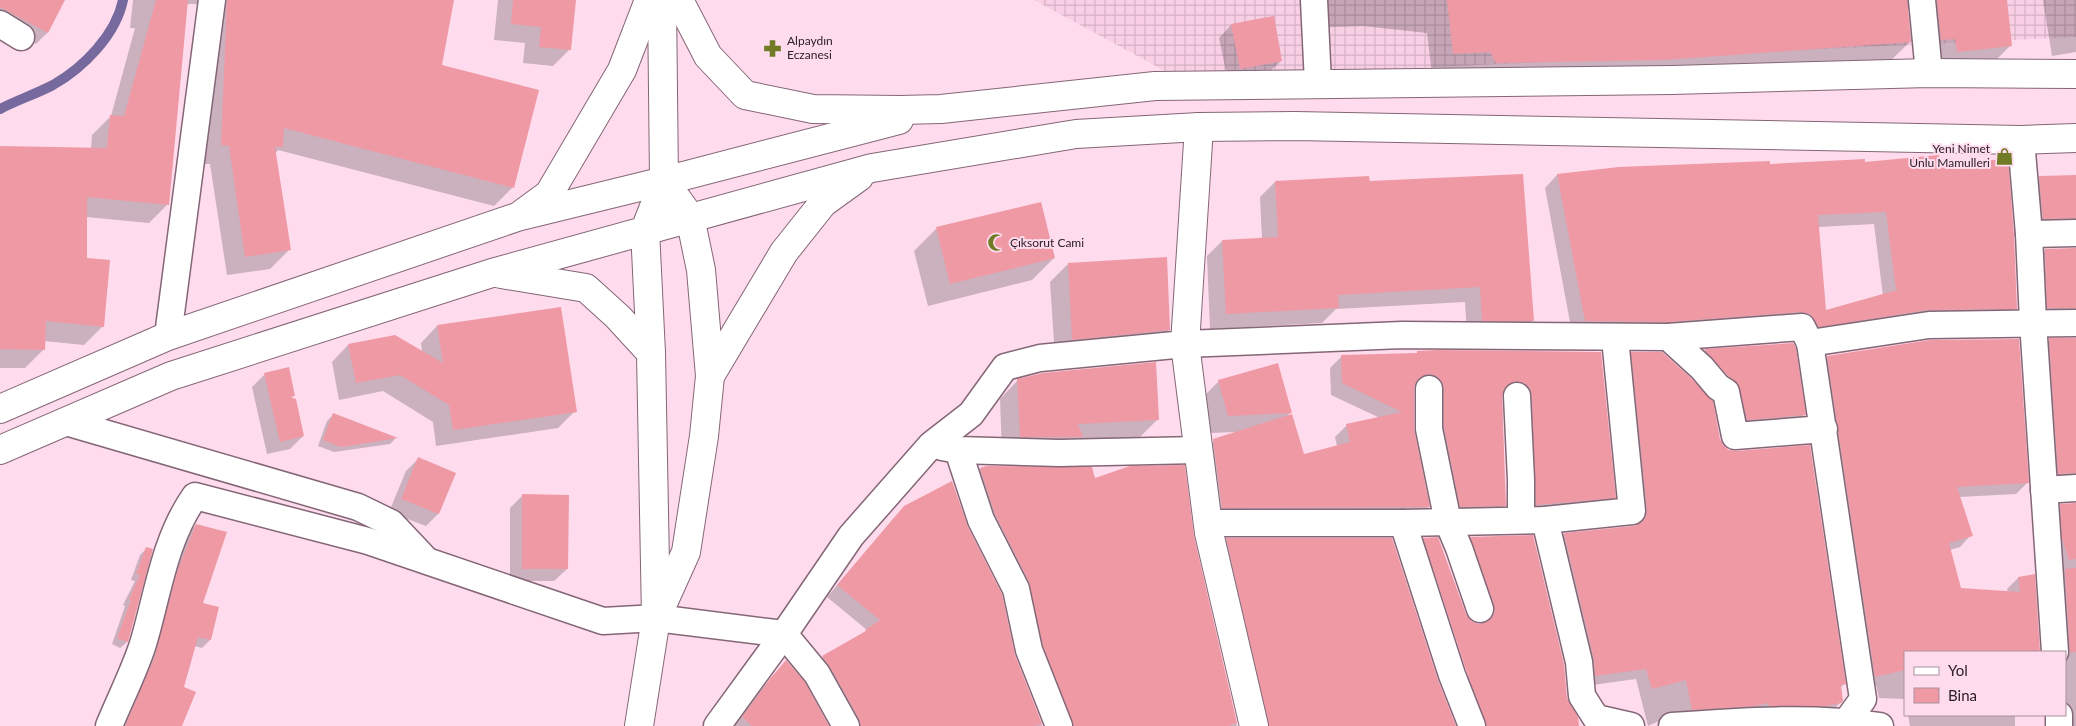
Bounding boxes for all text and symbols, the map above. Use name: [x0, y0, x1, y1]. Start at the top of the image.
place label: Alpaydın Eczanesi: [787, 33, 833, 62]
pharmacy icon: Alpaydın Eczanesi: [763, 38, 783, 58]
place label: Yeni Nimet Unlu Mamulleri: [1909, 141, 1991, 170]
shop icon: Yeni Nimet Unlu Mamulleri: [1994, 146, 2014, 166]
mosque icon: Çıksorut Cami: [986, 233, 1006, 253]
place label: Çıksorut Cami: [1010, 235, 1084, 250]
legend: [1904, 651, 2066, 716]
text: Yol: [1948, 661, 1968, 679]
text: Bina: [1948, 686, 1977, 704]

